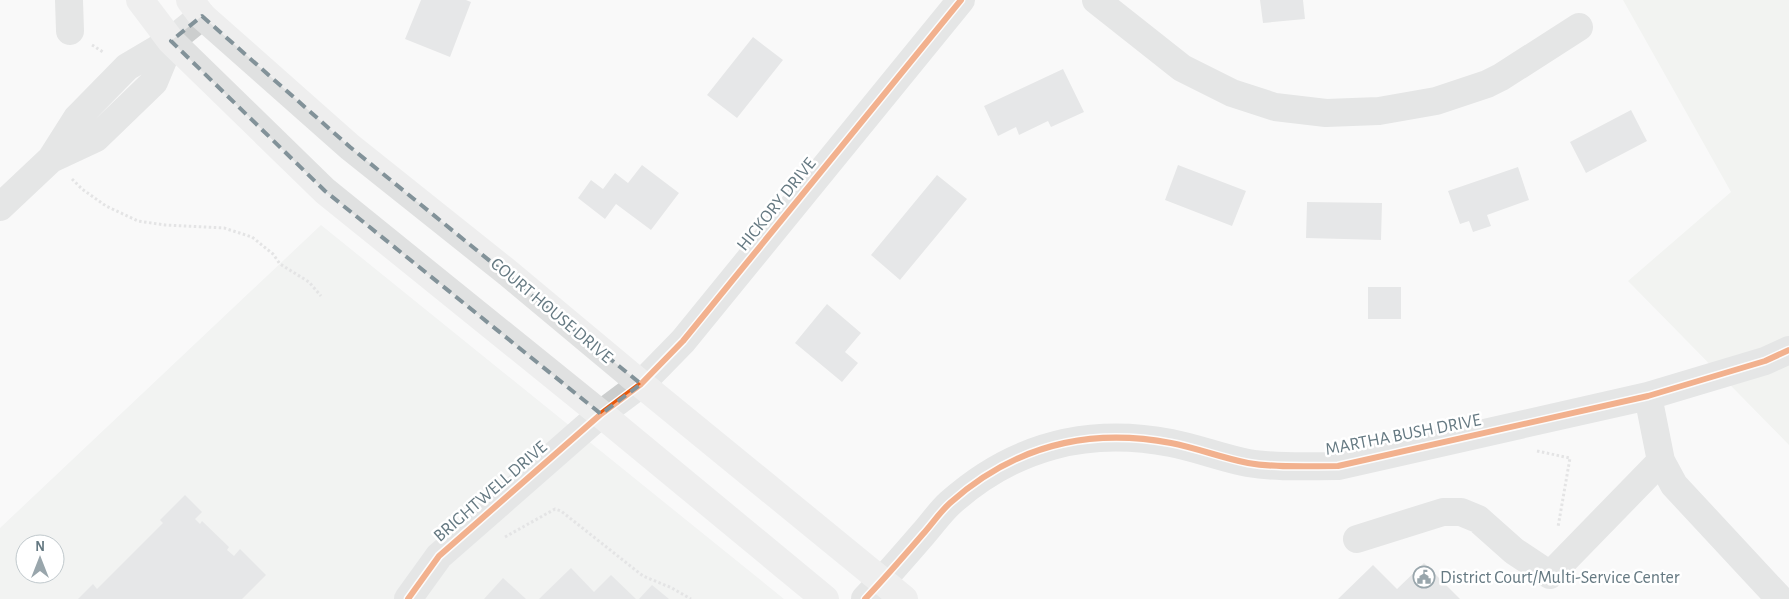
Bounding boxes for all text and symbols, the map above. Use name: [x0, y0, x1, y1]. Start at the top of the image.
street label: HICKORY DRIVE: [734, 154, 820, 255]
street label: COURT HOUSE DRIVE: [487, 255, 616, 367]
street label: MARTHA BUSH DRIVE: [1324, 411, 1483, 459]
street label: BRIGHTWELL DRIVE: [431, 438, 551, 546]
north arrow: [15, 534, 65, 584]
text: N: [35, 540, 45, 554]
public building icon: District Court/Multi-Service Center: [1412, 565, 1436, 589]
place label: District Court/Multi-Service Center: [1440, 569, 1680, 587]

